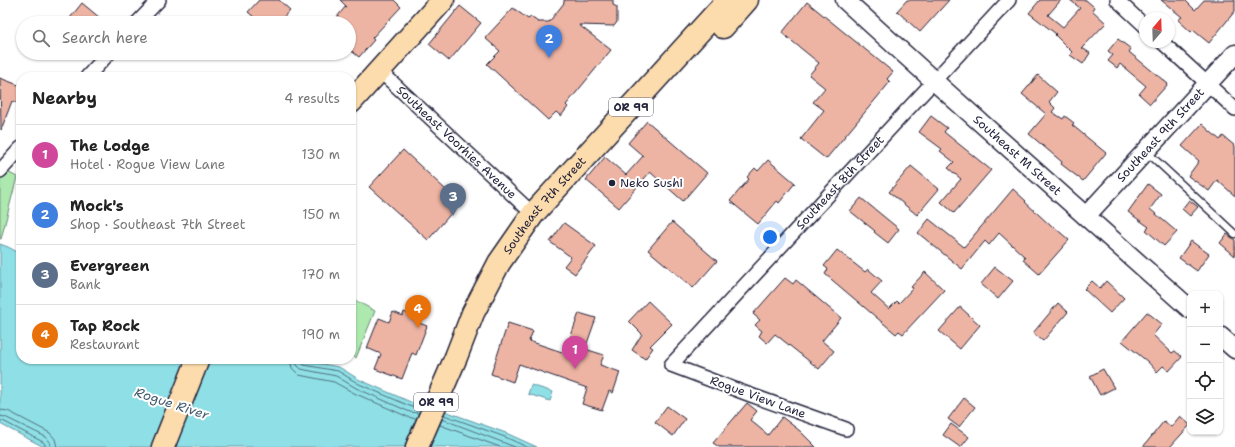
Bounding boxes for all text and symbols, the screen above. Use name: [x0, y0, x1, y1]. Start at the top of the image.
north arrow: [1139, 12, 1175, 48]
search box: [16, 16, 356, 60]
pin: 2: [536, 25, 562, 58]
icon: search: [30, 27, 52, 49]
text: Search here: [62, 28, 148, 48]
street label: Southeast Voorhies Avenue: [393, 82, 520, 203]
street label: Southeast 9th Street: [1113, 85, 1208, 186]
text: Nearby: [32, 87, 97, 109]
text: 4 results: [284, 90, 340, 107]
road number: OR 99: [609, 98, 653, 116]
street label: Southeast M Street: [970, 112, 1065, 199]
street label: Southeast 8th Street: [792, 132, 887, 233]
text: The Lodge: [70, 136, 150, 156]
text: 1: [42, 146, 48, 163]
text: 130 m: [302, 146, 340, 163]
street label: Southeast 7th Street: [499, 153, 589, 258]
text: Hotel · Rogue View Lane: [70, 156, 225, 173]
place label: Neko Sushi: [620, 175, 683, 191]
marker: Neko Sushi: [607, 178, 617, 188]
pin: 3: [440, 183, 466, 216]
text: Mock's: [70, 196, 124, 216]
text: 2: [40, 206, 50, 223]
text: 150 m: [302, 206, 340, 223]
text: Shop · Southeast 7th Street: [70, 216, 245, 233]
your location: [760, 227, 780, 247]
text: Evergreen: [70, 256, 150, 276]
text: 3: [40, 266, 50, 283]
text: 170 m: [302, 266, 340, 283]
text: Bank: [70, 276, 101, 293]
map controls: [1187, 291, 1223, 435]
button: +: [1187, 291, 1223, 327]
pin: 4: [405, 295, 431, 328]
text: Tap Rock: [70, 316, 140, 336]
text: 4: [40, 326, 50, 343]
text: 190 m: [301, 326, 340, 343]
button: −: [1187, 327, 1223, 363]
text: Restaurant: [70, 336, 140, 353]
pin: 1: [562, 336, 588, 369]
button: locate: [1187, 363, 1223, 399]
street label: Rogue View Lane: [708, 372, 808, 422]
water label: Rogue River: [133, 384, 212, 424]
road number: OR 99: [414, 393, 458, 411]
button: layers: [1187, 399, 1223, 435]

